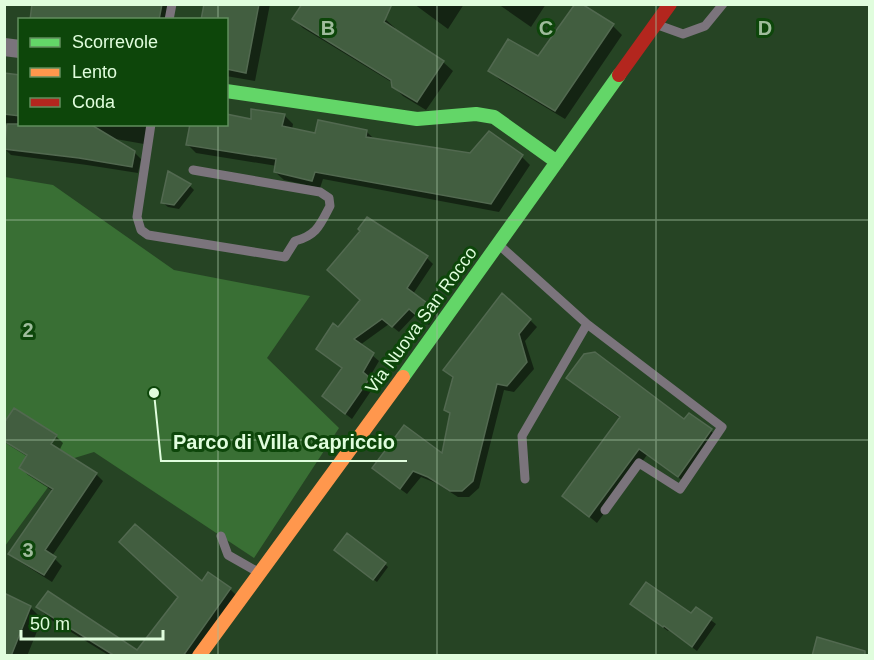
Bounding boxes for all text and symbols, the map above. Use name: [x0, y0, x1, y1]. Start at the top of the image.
text: B: [321, 17, 335, 39]
text: C: [539, 17, 553, 39]
text: D: [758, 17, 772, 39]
legend: [18, 18, 228, 126]
text: Scorrevole: [72, 32, 158, 52]
text: Lento: [72, 62, 117, 82]
text: Coda: [72, 92, 116, 112]
street label: Via Nuova San Rocco: [361, 243, 481, 397]
text: 2: [22, 319, 34, 341]
callout: Parco di Villa Capriccio: [161, 423, 407, 461]
text: Parco di Villa Capriccio: [173, 431, 395, 453]
text: 3: [22, 539, 34, 561]
scale bar: [21, 603, 164, 641]
text: 50 m: [30, 614, 70, 634]

